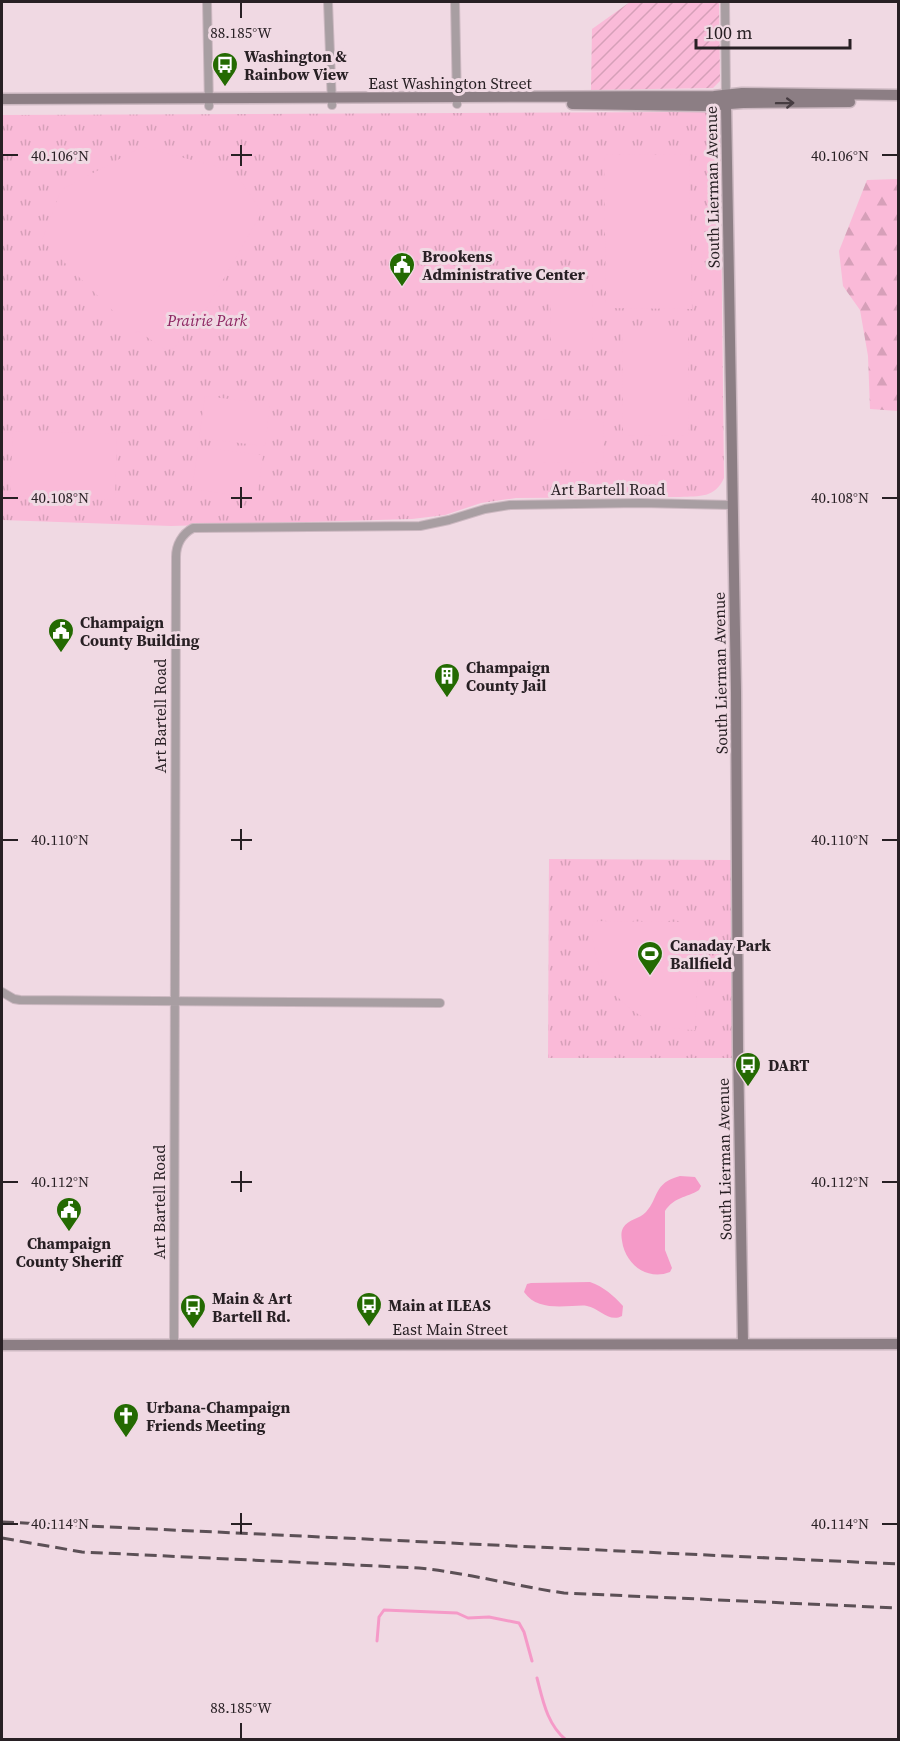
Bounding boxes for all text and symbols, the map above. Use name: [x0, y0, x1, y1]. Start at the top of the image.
scale bar: [696, 12, 850, 50]
text: 100 m: [705, 20, 752, 45]
text: 88.185°W: [210, 22, 272, 43]
place label: Washington & Rainbow View: [244, 45, 349, 85]
bus stop icon: Washington & Rainbow View: [210, 50, 240, 88]
street label: East Washington Street: [368, 72, 533, 94]
one-way arrow: [774, 97, 794, 109]
street label: South Lierman Avenue: [700, 106, 724, 268]
text: 40.106°N: [31, 145, 89, 166]
text: 40.106°N: [811, 145, 869, 166]
place label: Brookens Administrative Center: [422, 245, 586, 285]
public building icon: Brookens Administrative Center: [387, 250, 417, 288]
park label: Prairie Park: [166, 309, 247, 331]
street label: Art Bartell Road: [551, 478, 665, 500]
text: 40.108°N: [31, 487, 89, 508]
text: 40.108°N: [811, 487, 869, 508]
street label: South Lierman Avenue: [708, 592, 732, 754]
place label: Champaign County Building: [80, 611, 200, 651]
public building icon: Champaign County Building: [46, 616, 76, 654]
place label: Champaign County Jail: [466, 656, 550, 696]
street label: Art Bartell Road: [149, 659, 171, 773]
building icon: Champaign County Jail: [432, 661, 462, 699]
text: 40.110°N: [31, 829, 89, 850]
text: 40.110°N: [811, 829, 869, 850]
place label: Canaday Park Ballfield: [670, 934, 771, 974]
sports icon: Canaday Park Ballfield: [635, 939, 665, 977]
bus stop icon: DART: [733, 1050, 763, 1088]
place label: DART: [768, 1054, 809, 1076]
street label: South Lierman Avenue: [712, 1078, 736, 1240]
street label: Art Bartell Road: [148, 1145, 170, 1259]
text: 40.112°N: [31, 1171, 89, 1192]
text: 40.112°N: [811, 1171, 869, 1192]
public building icon: Champaign County Sheriff: [54, 1195, 84, 1233]
place label: Champaign County Sheriff: [16, 1232, 124, 1272]
place label: Main & Art Bartell Rd.: [212, 1287, 292, 1327]
bus stop icon: Main at ILEAS: [354, 1290, 384, 1328]
bus stop icon: Main & Art Bartell Rd.: [178, 1292, 208, 1330]
place label: Main at ILEAS: [388, 1294, 491, 1316]
street label: East Main Street: [392, 1318, 509, 1340]
place label: Urbana-Champaign Friends Meeting: [146, 1396, 291, 1436]
church icon: Urbana-Champaign Friends Meeting: [111, 1401, 141, 1439]
text: 40.114°N: [31, 1513, 89, 1534]
text: 40.114°N: [811, 1513, 869, 1534]
text: 88.185°W: [210, 1697, 272, 1718]

